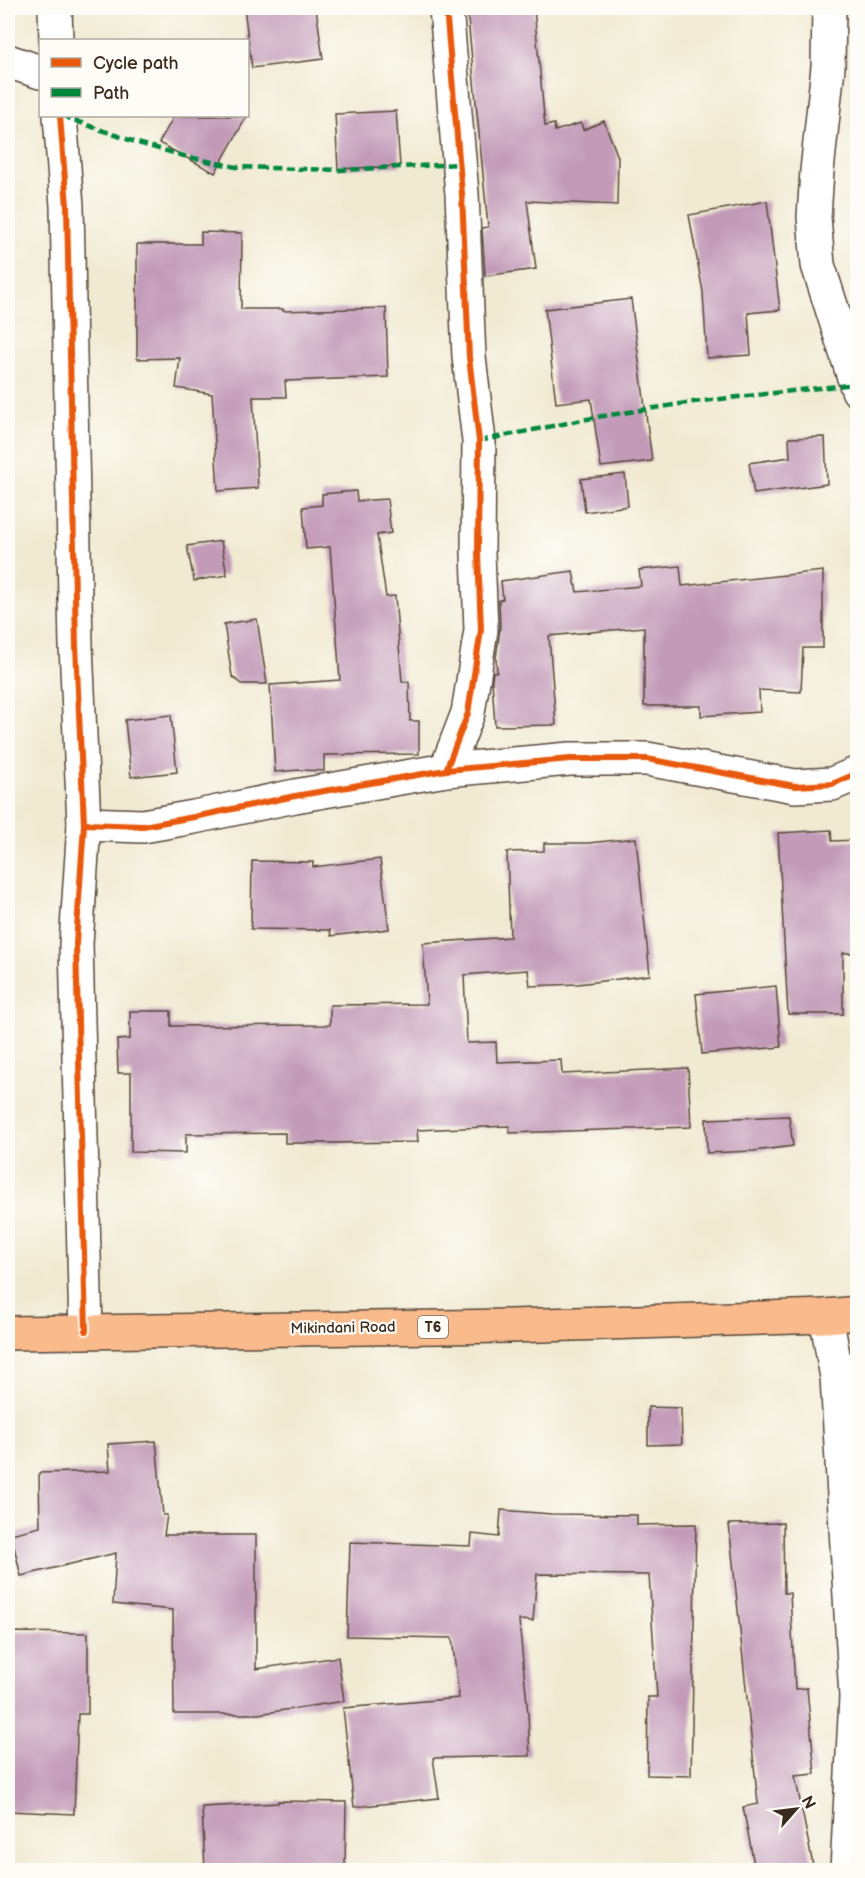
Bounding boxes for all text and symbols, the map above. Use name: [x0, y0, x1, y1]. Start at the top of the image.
legend: [39, 39, 249, 117]
text: Cycle path: [93, 53, 179, 74]
text: Path: [93, 83, 129, 104]
road number: T6: [418, 1316, 448, 1338]
street label: Mikindani Road: [290, 1318, 396, 1338]
north arrow: [766, 1779, 826, 1839]
text: N: [797, 1793, 819, 1812]

